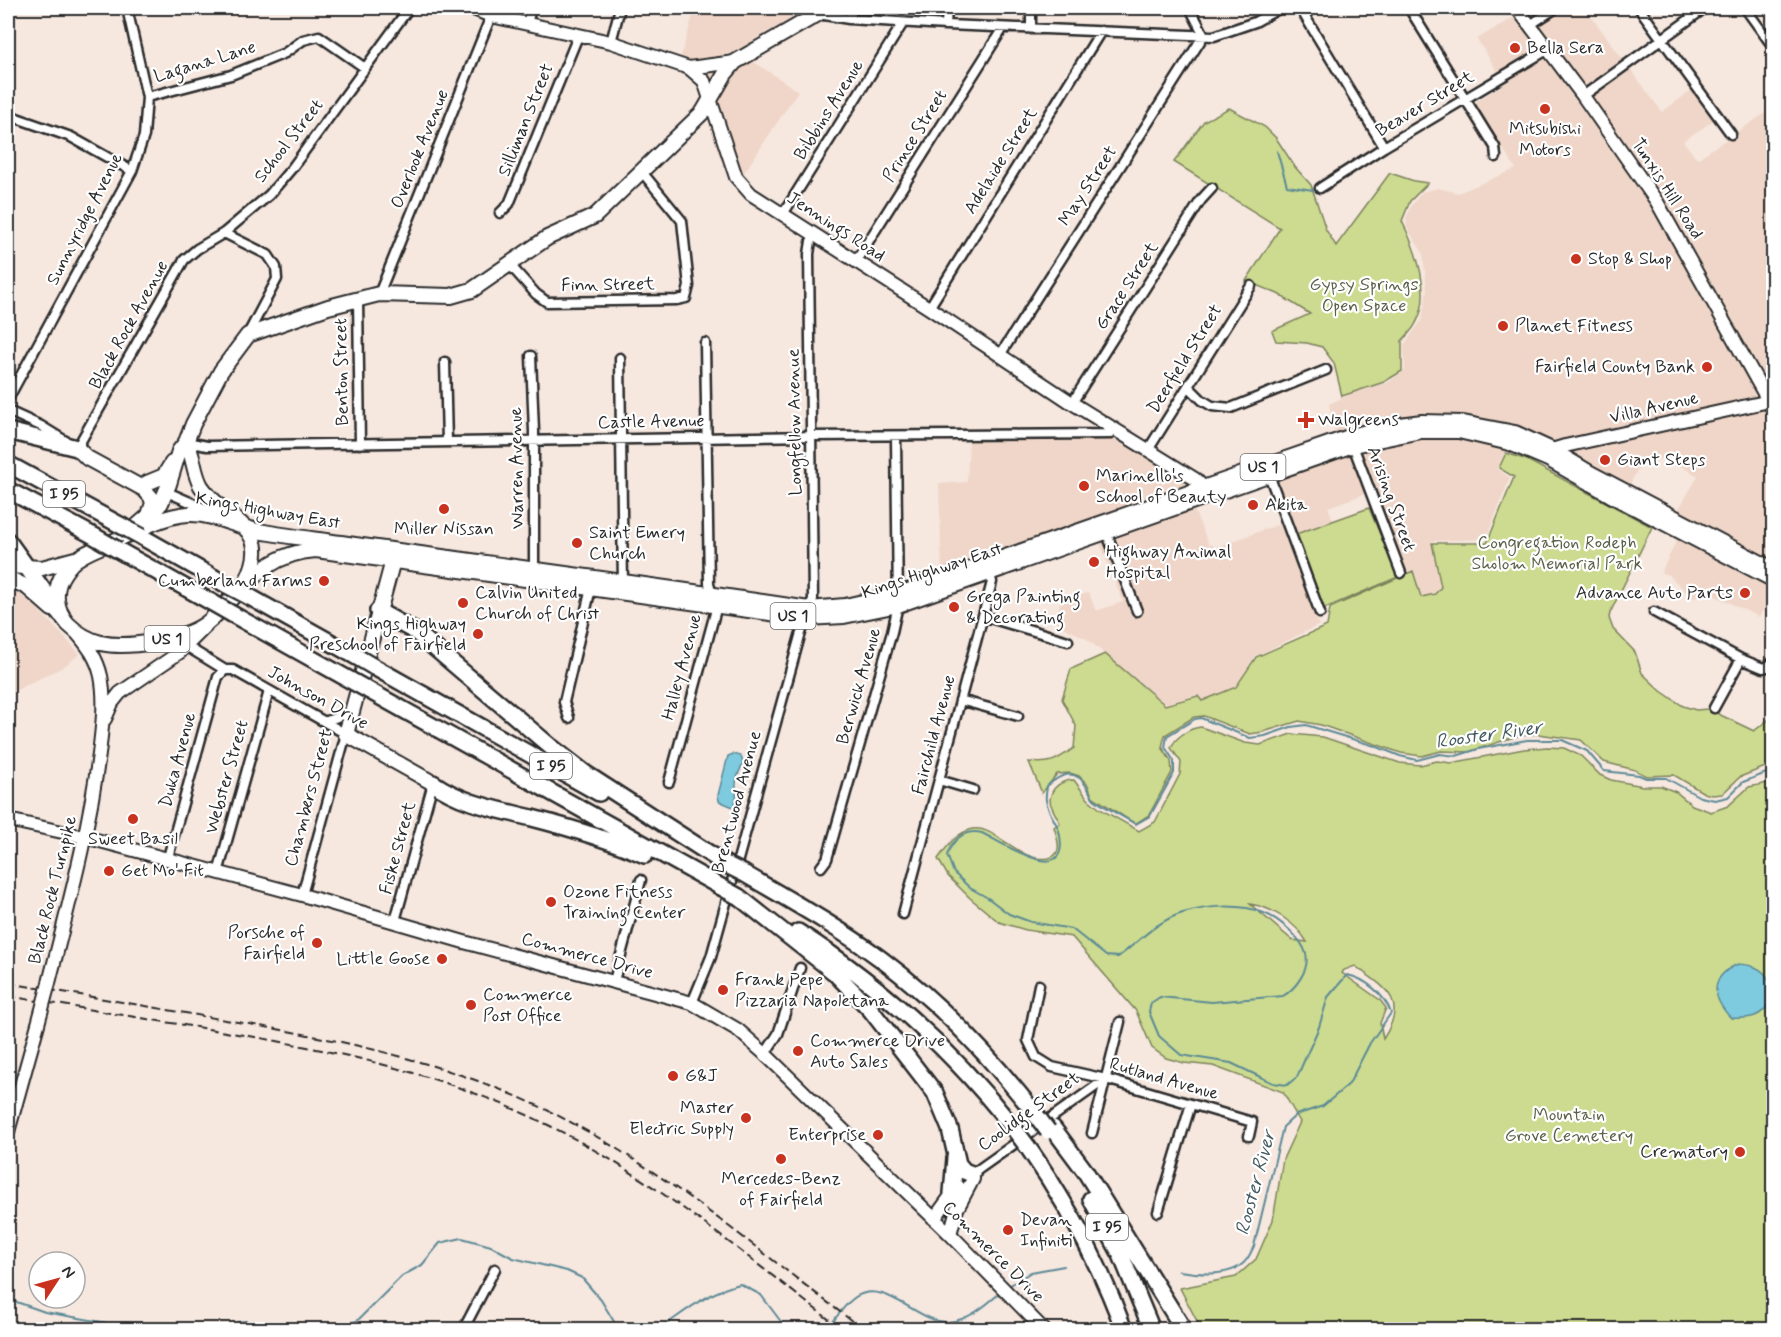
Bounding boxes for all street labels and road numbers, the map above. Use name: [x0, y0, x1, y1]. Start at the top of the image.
street label: Lagana Lane: [151, 35, 259, 91]
street label: Bibbins Avenue: [789, 55, 869, 165]
street label: Silliman Street: [492, 60, 560, 180]
street label: Beaver Street: [1371, 65, 1479, 143]
street label: Prince Street: [877, 85, 953, 187]
street label: Overlook Avenue: [385, 86, 455, 212]
street label: School Street: [249, 94, 329, 188]
street label: Adelaide Street: [959, 103, 1044, 219]
street label: Tunxis Hill Road: [1625, 134, 1709, 244]
street label: May Street: [1053, 141, 1123, 231]
street label: Sunnyridge Avenue: [41, 149, 129, 289]
street label: Jennings Road: [781, 186, 890, 269]
street label: Grace Street: [1090, 237, 1165, 335]
street label: Black Rock Avenue: [84, 256, 174, 394]
street label: Finn Street: [561, 272, 655, 298]
street label: Deerfield Street: [1142, 300, 1228, 418]
street label: Benton Street: [329, 318, 355, 426]
street label: Longfellow Avenue: [782, 348, 809, 496]
street label: Villa Avenue: [1607, 386, 1701, 430]
street label: Warren Avenue: [504, 407, 530, 529]
street label: Castle Avenue: [597, 409, 705, 435]
street label: Arising Street: [1361, 443, 1421, 555]
road number: US 1: [1240, 454, 1286, 480]
road number: I 95: [43, 481, 85, 507]
street label: Kings Highway East: [194, 486, 343, 537]
street label: Kings Highway East: [859, 537, 1006, 606]
road number: US 1: [770, 603, 816, 629]
street label: Halley Avenue: [656, 611, 708, 723]
street label: Berwick Avenue: [831, 625, 887, 747]
road number: US 1: [144, 626, 190, 652]
street label: Johnson Drive: [263, 660, 373, 736]
street label: Fairchild Avenue: [906, 672, 962, 798]
street label: Duka Avenue: [154, 710, 202, 810]
street label: Webster Street: [199, 717, 255, 837]
street label: Chambers Street: [279, 727, 339, 869]
street label: Brentwood Avenue: [706, 728, 768, 876]
road number: I 95: [530, 753, 572, 779]
street label: Fiske Street: [374, 799, 422, 897]
street label: Black Rock Turnpike: [23, 813, 83, 967]
street label: Commerce Drive: [519, 927, 655, 985]
street label: Rutland Avenue: [1107, 1052, 1221, 1106]
street label: Coolidge Street: [973, 1067, 1086, 1159]
street label: Commerce Drive: [937, 1196, 1049, 1308]
road number: I 95: [1086, 1214, 1128, 1240]

